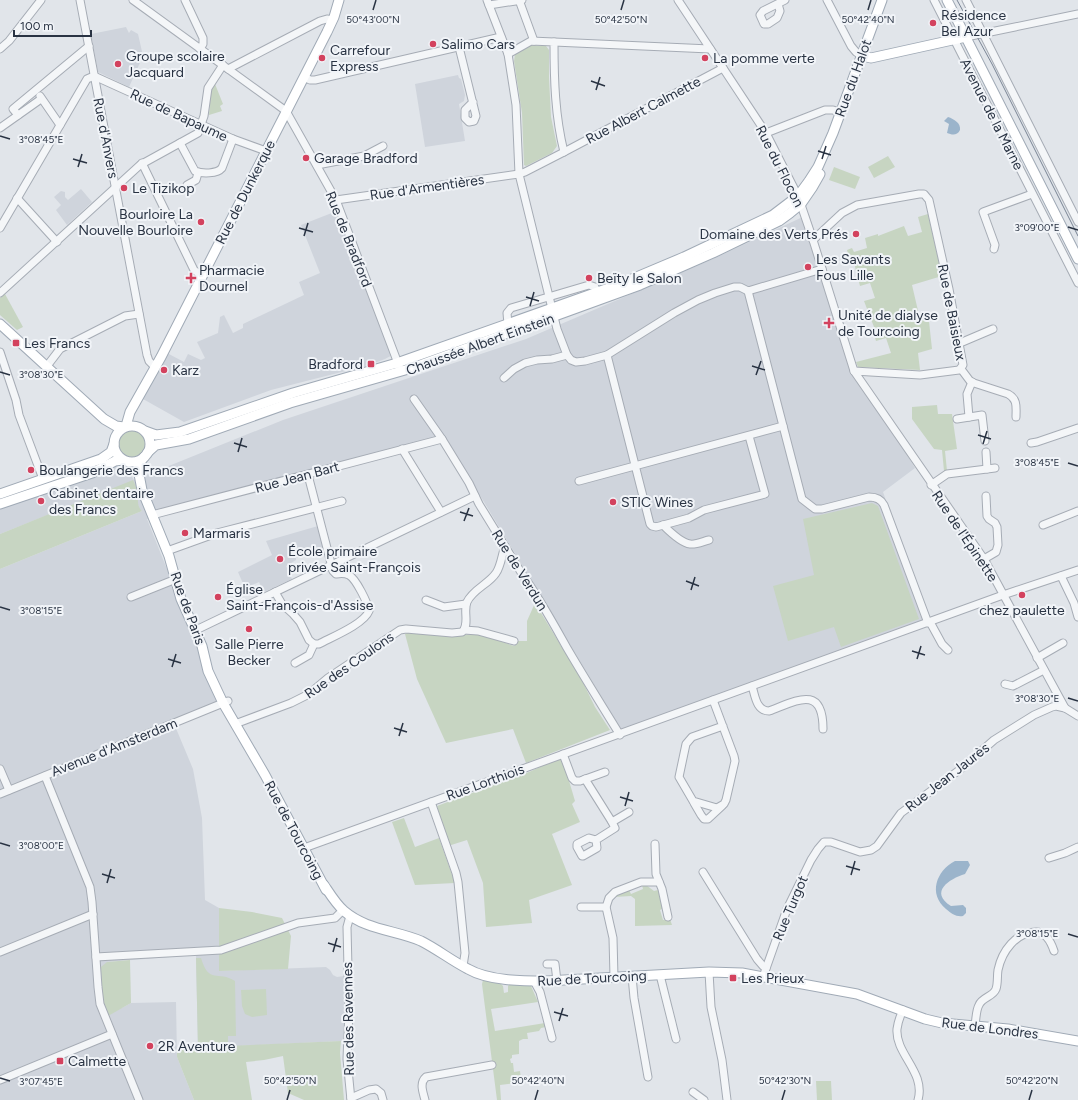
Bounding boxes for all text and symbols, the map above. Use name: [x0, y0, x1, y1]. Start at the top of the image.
place label: Résidence Bel Azur: [941, 7, 1006, 40]
scale bar: [14, 12, 91, 38]
text: 50°43'00"N: [346, 13, 400, 26]
text: 50°42'50"N: [595, 13, 647, 26]
text: 50°42'40"N: [841, 13, 895, 26]
marker: Résidence Bel Azur: [928, 18, 938, 28]
text: 100 m: [20, 19, 54, 33]
place label: Salimo Cars: [441, 36, 515, 53]
street label: Rue du Halot: [832, 37, 875, 119]
marker: Salimo Cars: [428, 39, 438, 49]
place label: Carrefour Express: [330, 42, 390, 75]
place label: Groupe scolaire Jacquard: [126, 48, 225, 81]
place label: La pomme verte: [713, 50, 815, 67]
marker: Carrefour Express: [317, 53, 327, 63]
marker: La pomme verte: [700, 53, 710, 63]
street label: Avenue de la Marne: [956, 56, 1027, 173]
marker: Groupe scolaire Jacquard: [113, 59, 123, 69]
street label: Rue Albert Calmette: [583, 73, 704, 148]
street label: Rue de Bapaume: [127, 85, 230, 146]
street label: Rue d'Anvers: [89, 96, 122, 180]
street label: Rue du Flocon: [752, 123, 808, 210]
text: 3°08'45"E: [19, 133, 63, 146]
street label: Rue de Dunkerque: [212, 137, 279, 247]
place label: Garage Bradford: [314, 150, 418, 167]
marker: Garage Bradford: [301, 153, 311, 163]
street label: Rue d'Armentières: [369, 171, 485, 204]
place label: Le Tizikop: [132, 180, 195, 197]
marker: Le Tizikop: [119, 183, 129, 193]
street label: Rue de Bradford: [322, 189, 375, 290]
place label: Bourloire La Nouvelle Bourloire: [78, 206, 193, 239]
marker: Bourloire La Nouvelle Bourloire: [196, 217, 206, 227]
text: 3°09'00"E: [1014, 221, 1060, 234]
place label: Domaine des Verts Prés: [699, 226, 848, 243]
marker: Domaine des Verts Prés: [851, 229, 861, 239]
place label: Les Savants Fous Lille: [816, 251, 890, 284]
place label: Pharmacie Dournel: [199, 262, 265, 295]
marker: Les Savants Fous Lille: [803, 262, 813, 272]
street label: Rue de Baisieux: [934, 262, 969, 362]
place label: Beïty le Salon: [597, 270, 682, 287]
marker: Pharmacie Dournel: [186, 273, 196, 283]
marker: Beïty le Salon: [584, 273, 594, 283]
place label: Unité de dialyse de Tourcoing: [838, 307, 938, 340]
street label: Chaussée Albert Einstein: [404, 310, 557, 379]
marker: Unité de dialyse de Tourcoing: [823, 317, 835, 329]
place label: Les Francs: [24, 335, 90, 352]
marker: Les Francs: [11, 338, 21, 348]
place label: Bradford: [308, 356, 363, 373]
marker: Bradford: [366, 359, 376, 369]
place label: Karz: [172, 362, 199, 379]
marker: Karz: [159, 365, 169, 375]
text: 3°08'30"E: [19, 368, 63, 381]
text: 3°08'45"E: [1015, 456, 1059, 469]
street label: Rue Jean Bart: [253, 458, 341, 497]
place label: Boulangerie des Francs: [39, 462, 184, 479]
marker: Boulangerie des Francs: [26, 465, 36, 475]
place label: Cabinet dentaire des Francs: [49, 485, 154, 518]
street label: Rue de l'Épinette: [928, 487, 1002, 585]
place label: STIC Wines: [621, 494, 693, 511]
marker: Cabinet dentaire des Francs: [36, 496, 46, 506]
marker: STIC Wines: [608, 497, 618, 507]
place label: Marmaris: [193, 525, 250, 542]
street label: Rue de Verdun: [488, 527, 551, 614]
marker: Marmaris: [180, 528, 190, 538]
place label: École primaire privée Saint-François: [288, 543, 421, 576]
marker: École primaire privée Saint-François: [275, 554, 285, 564]
street label: Rue de Paris: [166, 569, 209, 647]
place label: Église Saint-François-d'Assise: [226, 581, 374, 614]
marker: chez paulette: [1017, 590, 1027, 600]
marker: Église Saint-François-d'Assise: [213, 592, 223, 602]
place label: chez paulette: [979, 602, 1065, 619]
text: 3°08'15"E: [20, 604, 62, 617]
marker: Salle Pierre Becker: [244, 624, 254, 634]
street label: Rue des Coulons: [301, 628, 397, 703]
place label: Salle Pierre Becker: [214, 636, 284, 669]
text: 3°08'30"E: [1015, 692, 1059, 705]
street label: Avenue d'Amsterdam: [49, 714, 180, 781]
street label: Rue Jean Jaurès: [902, 739, 993, 816]
street label: Rue Lorthiois: [444, 760, 527, 804]
street label: Rue de Tourcoing: [260, 778, 327, 883]
text: 3°08'00"E: [18, 839, 64, 852]
street label: Rue Turgot: [769, 873, 812, 943]
text: 3°08'15"E: [1016, 927, 1058, 940]
street label: Rue des Ravennes: [339, 962, 358, 1076]
street label: Rue de Tourcoing: [537, 967, 647, 990]
place label: Les Prieux: [741, 970, 804, 987]
marker: Les Prieux: [728, 973, 738, 983]
street label: Rue de Londres: [941, 1014, 1039, 1043]
place label: 2R Aventure: [158, 1038, 236, 1055]
marker: 2R Aventure: [145, 1041, 155, 1051]
place label: Calmette: [68, 1053, 126, 1070]
marker: Calmette: [55, 1056, 65, 1066]
text: 50°42'50"N: [264, 1074, 316, 1087]
text: 50°42'40"N: [511, 1074, 565, 1087]
text: 50°42'30"N: [759, 1074, 811, 1087]
text: 50°42'20"N: [1006, 1074, 1058, 1087]
text: 3°07'45"E: [19, 1075, 63, 1088]

